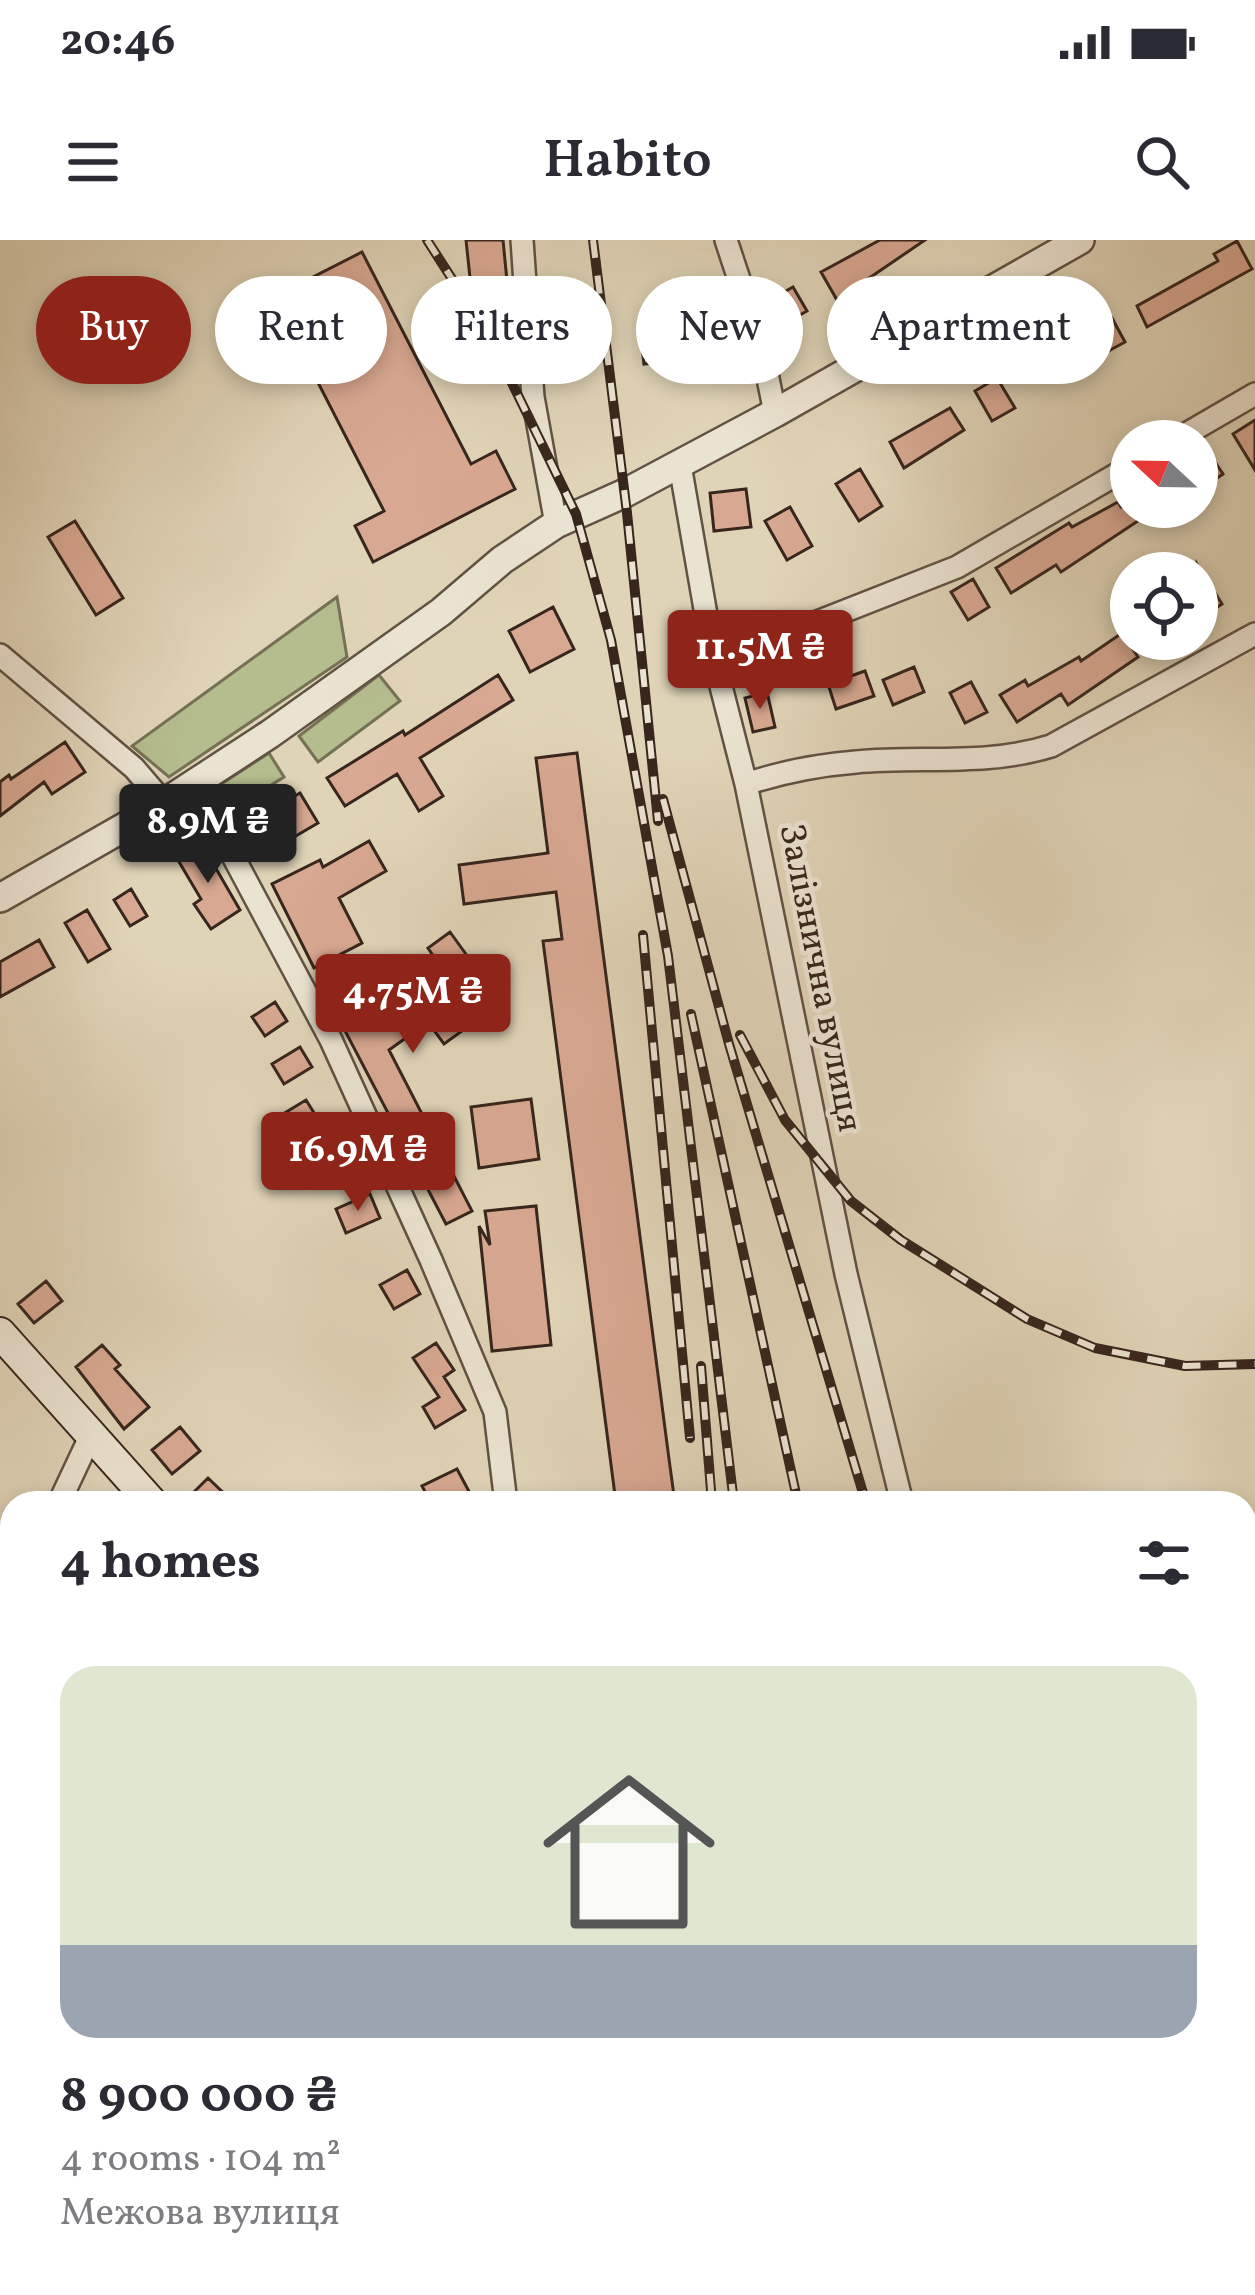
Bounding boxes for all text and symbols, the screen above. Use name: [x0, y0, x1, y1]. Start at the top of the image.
text: 20:46: [60, 11, 175, 74]
text: Habito: [543, 125, 712, 200]
icon: menu: [60, 129, 126, 195]
icon: search: [1129, 129, 1195, 195]
chip: Buy: [36, 276, 191, 384]
chip: Rent: [215, 276, 387, 384]
chip: Filters: [411, 276, 612, 384]
chip: New: [636, 276, 803, 384]
chip: Apartment: [827, 276, 1114, 384]
north arrow: [1110, 420, 1218, 528]
map controls: [1110, 420, 1218, 660]
button: locate: [1110, 552, 1218, 660]
pin: 11.5M ₴: [649, 610, 871, 712]
text: 11.5M ₴: [695, 622, 825, 676]
pin: 8.9M ₴: [110, 784, 306, 886]
text: 8.9M ₴: [146, 796, 270, 850]
street label: Залізнична вулиця: [765, 820, 873, 1136]
pin: 4.75M ₴: [302, 954, 524, 1056]
text: 4.75M ₴: [343, 966, 483, 1020]
pin: 16.9M ₴: [247, 1112, 469, 1214]
text: 16.9M ₴: [288, 1124, 428, 1178]
text: 4 homes: [60, 1528, 261, 1599]
icon: filters: [1131, 1530, 1197, 1596]
icon: home: [521, 1744, 737, 1960]
text: 8 900 000 ₴: [60, 2062, 338, 2133]
text: 4 rooms · 104 m²: [60, 2133, 341, 2187]
text: Межова вулиця: [60, 2187, 340, 2241]

